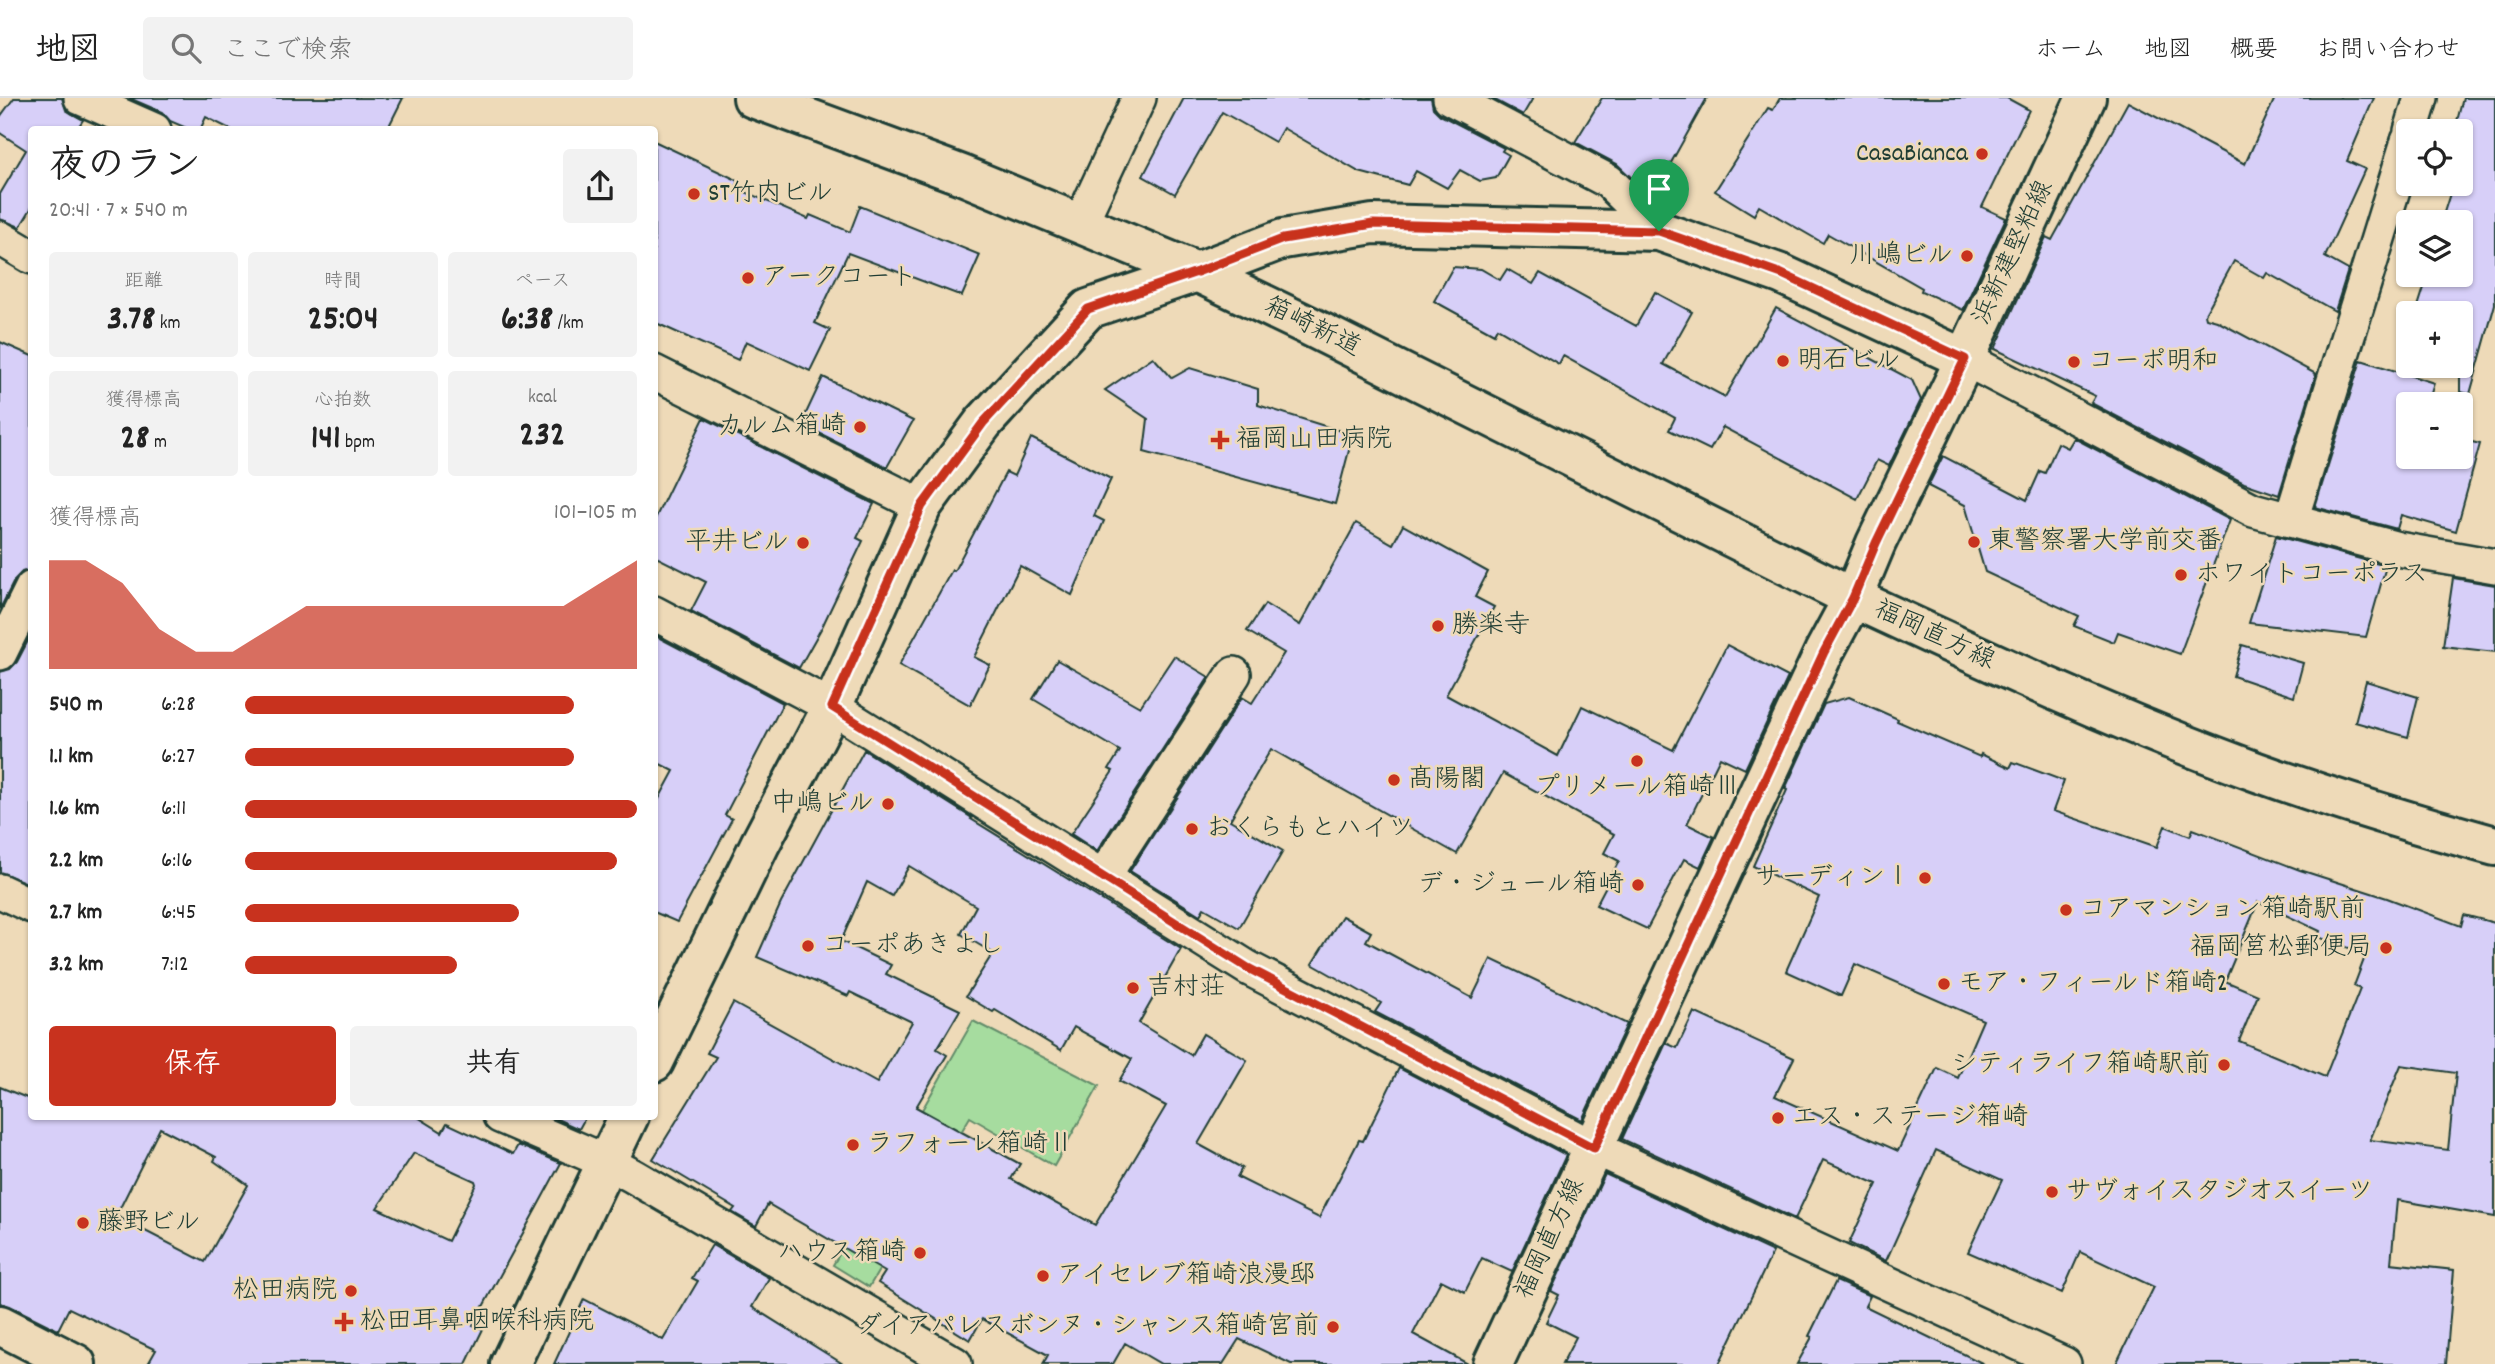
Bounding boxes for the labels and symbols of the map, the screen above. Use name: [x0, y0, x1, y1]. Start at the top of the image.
place label: CasaBianca: [1856, 136, 1969, 173]
marker: CasaBianca: [1974, 146, 1990, 162]
pin: [1629, 159, 1689, 231]
street label: 浜新建堅粕線: [1964, 174, 2064, 332]
place label: ST竹内ビル: [708, 176, 833, 213]
marker: ST竹内ビル: [686, 186, 702, 202]
place label: 川嶋ビル: [1850, 238, 1953, 275]
marker: 川嶋ビル: [1959, 248, 1975, 264]
place label: アークコート: [762, 260, 917, 297]
marker: アークコート: [740, 270, 756, 286]
street label: 箱崎新道: [1257, 289, 1367, 367]
place label: 明石ビル: [1797, 343, 1900, 380]
place label: コーポ明和: [2088, 344, 2218, 381]
marker: 明石ビル: [1775, 353, 1791, 369]
marker: コーポ明和: [2066, 354, 2082, 370]
place label: カルム箱崎: [717, 409, 846, 446]
marker: カルム箱崎: [852, 419, 868, 435]
place label: 福岡山田病院: [1236, 422, 1392, 459]
marker: 福岡山田病院: [1210, 430, 1230, 450]
place label: 東警察署大学前交番: [1988, 524, 2222, 561]
place label: 平井ビル: [686, 525, 789, 562]
marker: 東警察署大学前交番: [1966, 534, 1982, 550]
marker: 平井ビル: [795, 535, 811, 551]
place label: ホワイトコーポラス: [2195, 557, 2428, 594]
marker: ホワイトコーポラス: [2173, 567, 2189, 583]
street label: 福岡直方線: [1867, 592, 2001, 680]
place label: 勝楽寺: [1452, 608, 1530, 645]
marker: 勝楽寺: [1430, 618, 1446, 634]
marker: プリメール箱崎Ⅲ: [1629, 753, 1645, 769]
place label: 髙陽閣: [1408, 762, 1486, 799]
place label: プリメール箱崎Ⅲ: [1534, 770, 1740, 807]
marker: 髙陽閣: [1386, 772, 1402, 788]
place label: 中嶋ビル: [771, 786, 874, 823]
marker: 中嶋ビル: [880, 796, 896, 812]
place label: おくらもとハイツ: [1206, 811, 1414, 848]
marker: おくらもとハイツ: [1184, 821, 1200, 837]
place label: サーディンⅠ: [1755, 860, 1911, 897]
place label: デ・ジュール箱崎: [1418, 867, 1624, 904]
marker: サーディンⅠ: [1917, 870, 1933, 886]
marker: デ・ジュール箱崎: [1630, 877, 1646, 893]
place label: コアマンション箱崎駅前: [2080, 892, 2365, 929]
marker: コアマンション箱崎駅前: [2058, 902, 2074, 918]
place label: コーポあきよし: [822, 928, 1004, 965]
place label: 福岡筥松郵便局: [2190, 930, 2372, 967]
marker: コーポあきよし: [800, 938, 816, 954]
marker: 福岡筥松郵便局: [2378, 940, 2394, 956]
place label: モア・フィールド箱崎2: [1958, 966, 2228, 1003]
place label: 吉村荘: [1147, 970, 1225, 1007]
marker: モア・フィールド箱崎2: [1936, 976, 1952, 992]
marker: 吉村荘: [1125, 980, 1141, 996]
place label: シティライフ箱崎駅前: [1951, 1047, 2210, 1084]
marker: シティライフ箱崎駅前: [2216, 1057, 2232, 1073]
place label: エス・ステージ箱崎: [1792, 1100, 2028, 1137]
marker: エス・ステージ箱崎: [1770, 1110, 1786, 1126]
place label: ラフォーレ箱崎Ⅱ: [867, 1127, 1074, 1164]
marker: ラフォーレ箱崎Ⅱ: [845, 1137, 861, 1153]
street label: 福岡直方線: [1507, 1172, 1595, 1306]
place label: サヴォイスタジオスイーツ: [2066, 1174, 2373, 1211]
marker: サヴォイスタジオスイーツ: [2044, 1184, 2060, 1200]
place label: 藤野ビル: [97, 1205, 200, 1242]
marker: 藤野ビル: [75, 1215, 91, 1231]
place label: ハウス箱崎: [778, 1235, 906, 1272]
marker: ハウス箱崎: [912, 1245, 928, 1261]
place label: アイセレブ箱崎浪漫邸: [1057, 1258, 1315, 1295]
marker: アイセレブ箱崎浪漫邸: [1035, 1268, 1051, 1284]
place label: 松田病院: [233, 1273, 337, 1310]
marker: 松田病院: [343, 1283, 359, 1299]
place label: 松田耳鼻咽喉科病院: [360, 1304, 594, 1341]
place label: ダイアパレスボンヌ・シャンス箱崎宮前: [856, 1309, 1319, 1346]
marker: 松田耳鼻咽喉科病院: [334, 1312, 354, 1332]
marker: ダイアパレスボンヌ・シャンス箱崎宮前: [1325, 1319, 1341, 1335]

